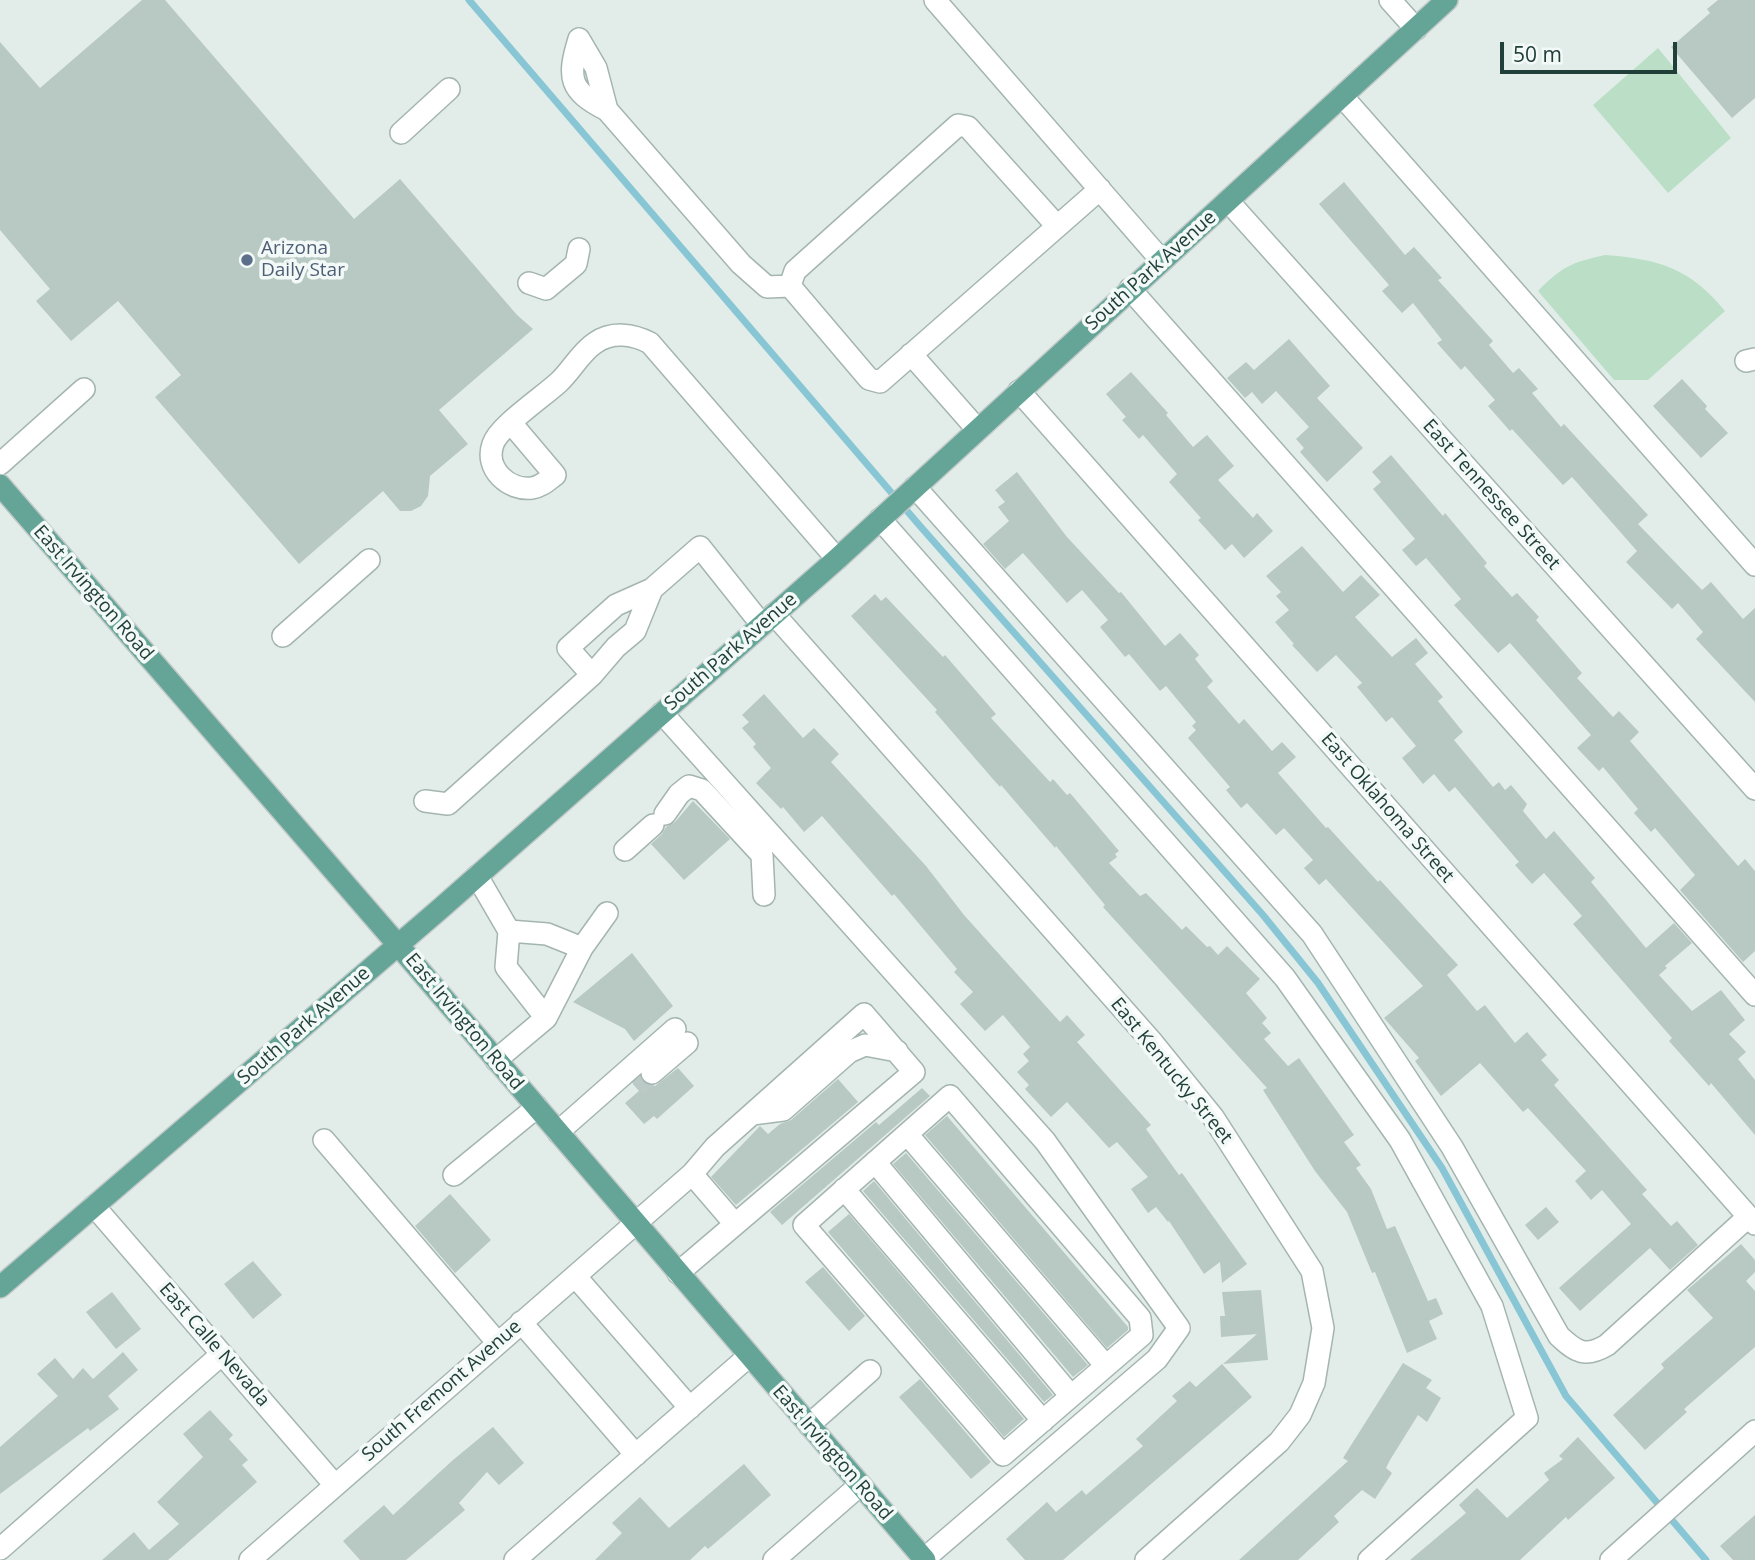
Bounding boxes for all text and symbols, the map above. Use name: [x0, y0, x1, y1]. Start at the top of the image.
scale bar: [1503, 28, 1680, 72]
text: 50 m: [1513, 40, 1562, 68]
street label: South Park Avenue: [1081, 206, 1221, 336]
place label: Arizona Daily Star: [261, 238, 345, 282]
marker: Arizona Daily Star: [239, 252, 255, 268]
street label: East Tennessee Street: [1417, 415, 1565, 575]
street label: East Irvington Road: [28, 521, 158, 665]
street label: South Park Avenue: [660, 588, 802, 716]
street label: East Oklahoma Street: [1316, 728, 1458, 888]
street label: East Irvington Road: [400, 949, 528, 1095]
street label: South Park Avenue: [233, 962, 375, 1090]
street label: East Kentucky Street: [1105, 994, 1237, 1148]
street label: East Calle Nevada: [154, 1278, 274, 1412]
street label: South Fremont Avenue: [358, 1316, 526, 1466]
street label: East Irvington Road: [767, 1381, 897, 1525]

